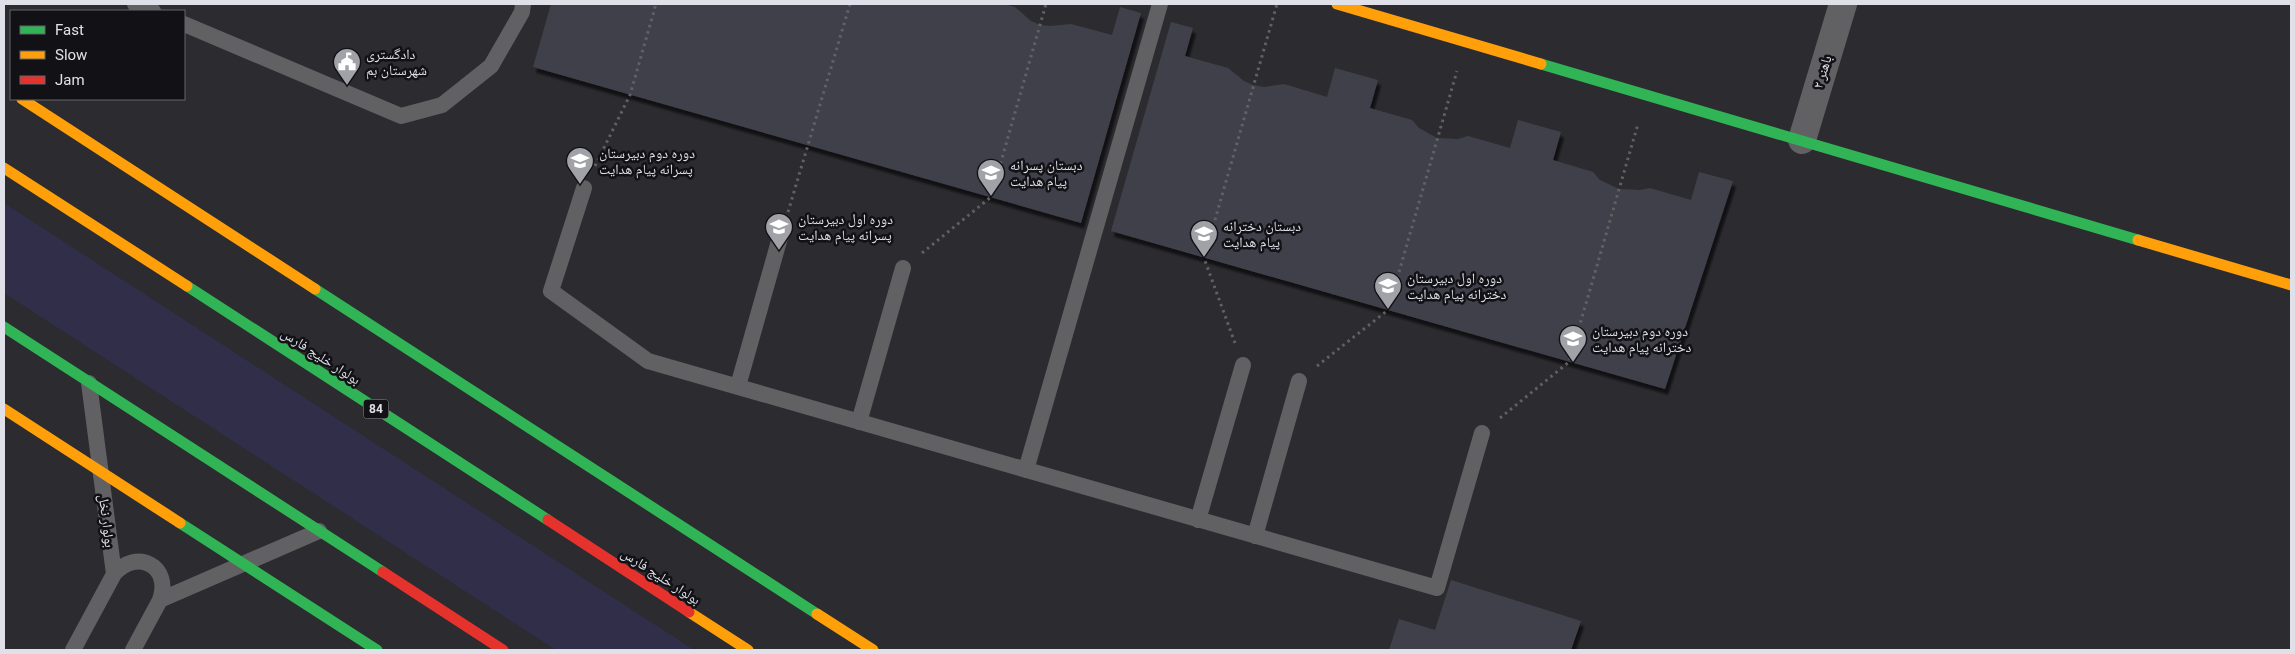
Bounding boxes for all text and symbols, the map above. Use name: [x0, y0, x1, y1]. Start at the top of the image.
legend: [10, 10, 185, 100]
text: Fast: [55, 21, 84, 39]
text: Slow: [55, 46, 87, 64]
place label: دادگستری شهرستان بم: [366, 46, 427, 80]
public building icon: دادگستری شهرستان بم: [332, 47, 362, 86]
street label: باهنر ۲: [1809, 53, 1836, 91]
text: Jam: [55, 71, 85, 89]
place label: دوره دوم دبیرستان پسرانه پیام هدایت: [599, 145, 695, 179]
school or university icon: دوره دوم دبیرستان پسرانه پیام هدایت: [565, 146, 595, 185]
place label: دبستان پسرانه پیام هدایت: [1010, 157, 1083, 191]
school or university icon: دبستان پسرانه پیام هدایت: [976, 158, 1006, 197]
place label: دوره اول دبیرستان پسرانه پیام هدایت: [798, 211, 893, 245]
school or university icon: دوره اول دبیرستان پسرانه پیام هدایت: [764, 212, 794, 251]
place label: دبستان دخترانه پیام هدایت: [1223, 218, 1301, 252]
school or university icon: دبستان دخترانه پیام هدایت: [1189, 219, 1219, 258]
place label: دوره اول دبیرستان دخترانه پیام هدایت: [1407, 270, 1507, 304]
school or university icon: دوره اول دبیرستان دخترانه پیام هدایت: [1373, 271, 1403, 310]
place label: دوره دوم دبیرستان دخترانه پیام هدایت: [1592, 323, 1692, 357]
street label: بولوار خلیج فارس: [277, 324, 364, 389]
school or university icon: دوره دوم دبیرستان دخترانه پیام هدایت: [1558, 324, 1588, 363]
road number: 84: [364, 399, 388, 418]
street label: بولوار نخل: [95, 493, 118, 549]
street label: بولوار خلیج فارس: [617, 544, 704, 609]

